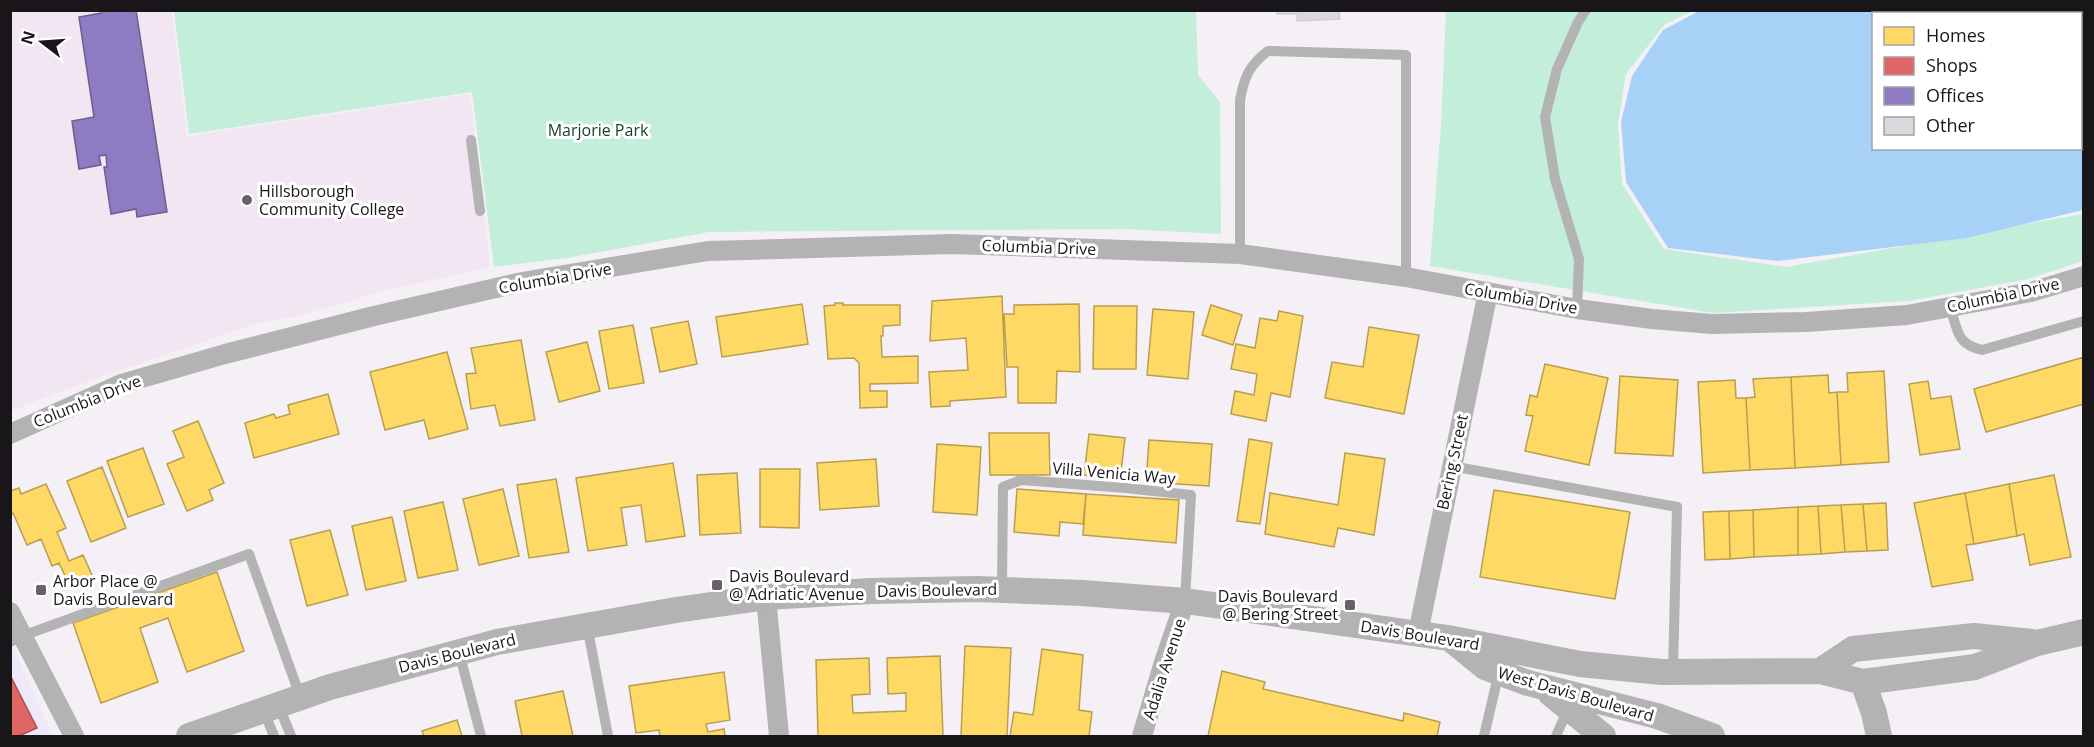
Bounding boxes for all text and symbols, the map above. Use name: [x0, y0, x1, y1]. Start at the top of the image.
north arrow: [12, 12, 72, 72]
legend: [1872, 12, 2082, 150]
text: Homes: [1926, 23, 1985, 47]
text: N: [15, 28, 40, 47]
text: Shops: [1926, 53, 1977, 77]
text: Offices: [1926, 83, 1984, 107]
text: Other: [1926, 113, 1976, 137]
park label: Marjorie Park: [548, 119, 649, 141]
place label: Hillsborough Community College: [259, 180, 404, 220]
marker: Hillsborough Community College: [240, 193, 254, 207]
street label: Columbia Drive: [981, 234, 1097, 260]
street label: Columbia Drive: [497, 257, 613, 299]
street label: Columbia Drive: [1945, 272, 2061, 318]
street label: Columbia Drive: [1463, 277, 1579, 319]
street label: Columbia Drive: [30, 369, 144, 433]
street label: Bering Street: [1431, 412, 1473, 512]
street label: Villa Venicia Way: [1052, 457, 1177, 489]
place label: Davis Boulevard @ Adriatic Avenue: [729, 565, 864, 605]
place label: Arbor Place @ Davis Boulevard: [53, 570, 173, 610]
marker: Davis Boulevard @ Adriatic Avenue: [710, 578, 724, 592]
street label: Davis Boulevard: [877, 578, 997, 602]
marker: Arbor Place @ Davis Boulevard: [34, 583, 48, 597]
place label: Davis Boulevard @ Bering Street: [1218, 585, 1338, 625]
marker: Davis Boulevard @ Bering Street: [1343, 598, 1357, 612]
street label: Adalia Avenue: [1137, 615, 1191, 723]
street label: Davis Boulevard: [1359, 615, 1481, 655]
street label: Davis Boulevard: [396, 628, 518, 678]
street label: West Davis Boulevard: [1495, 661, 1657, 727]

